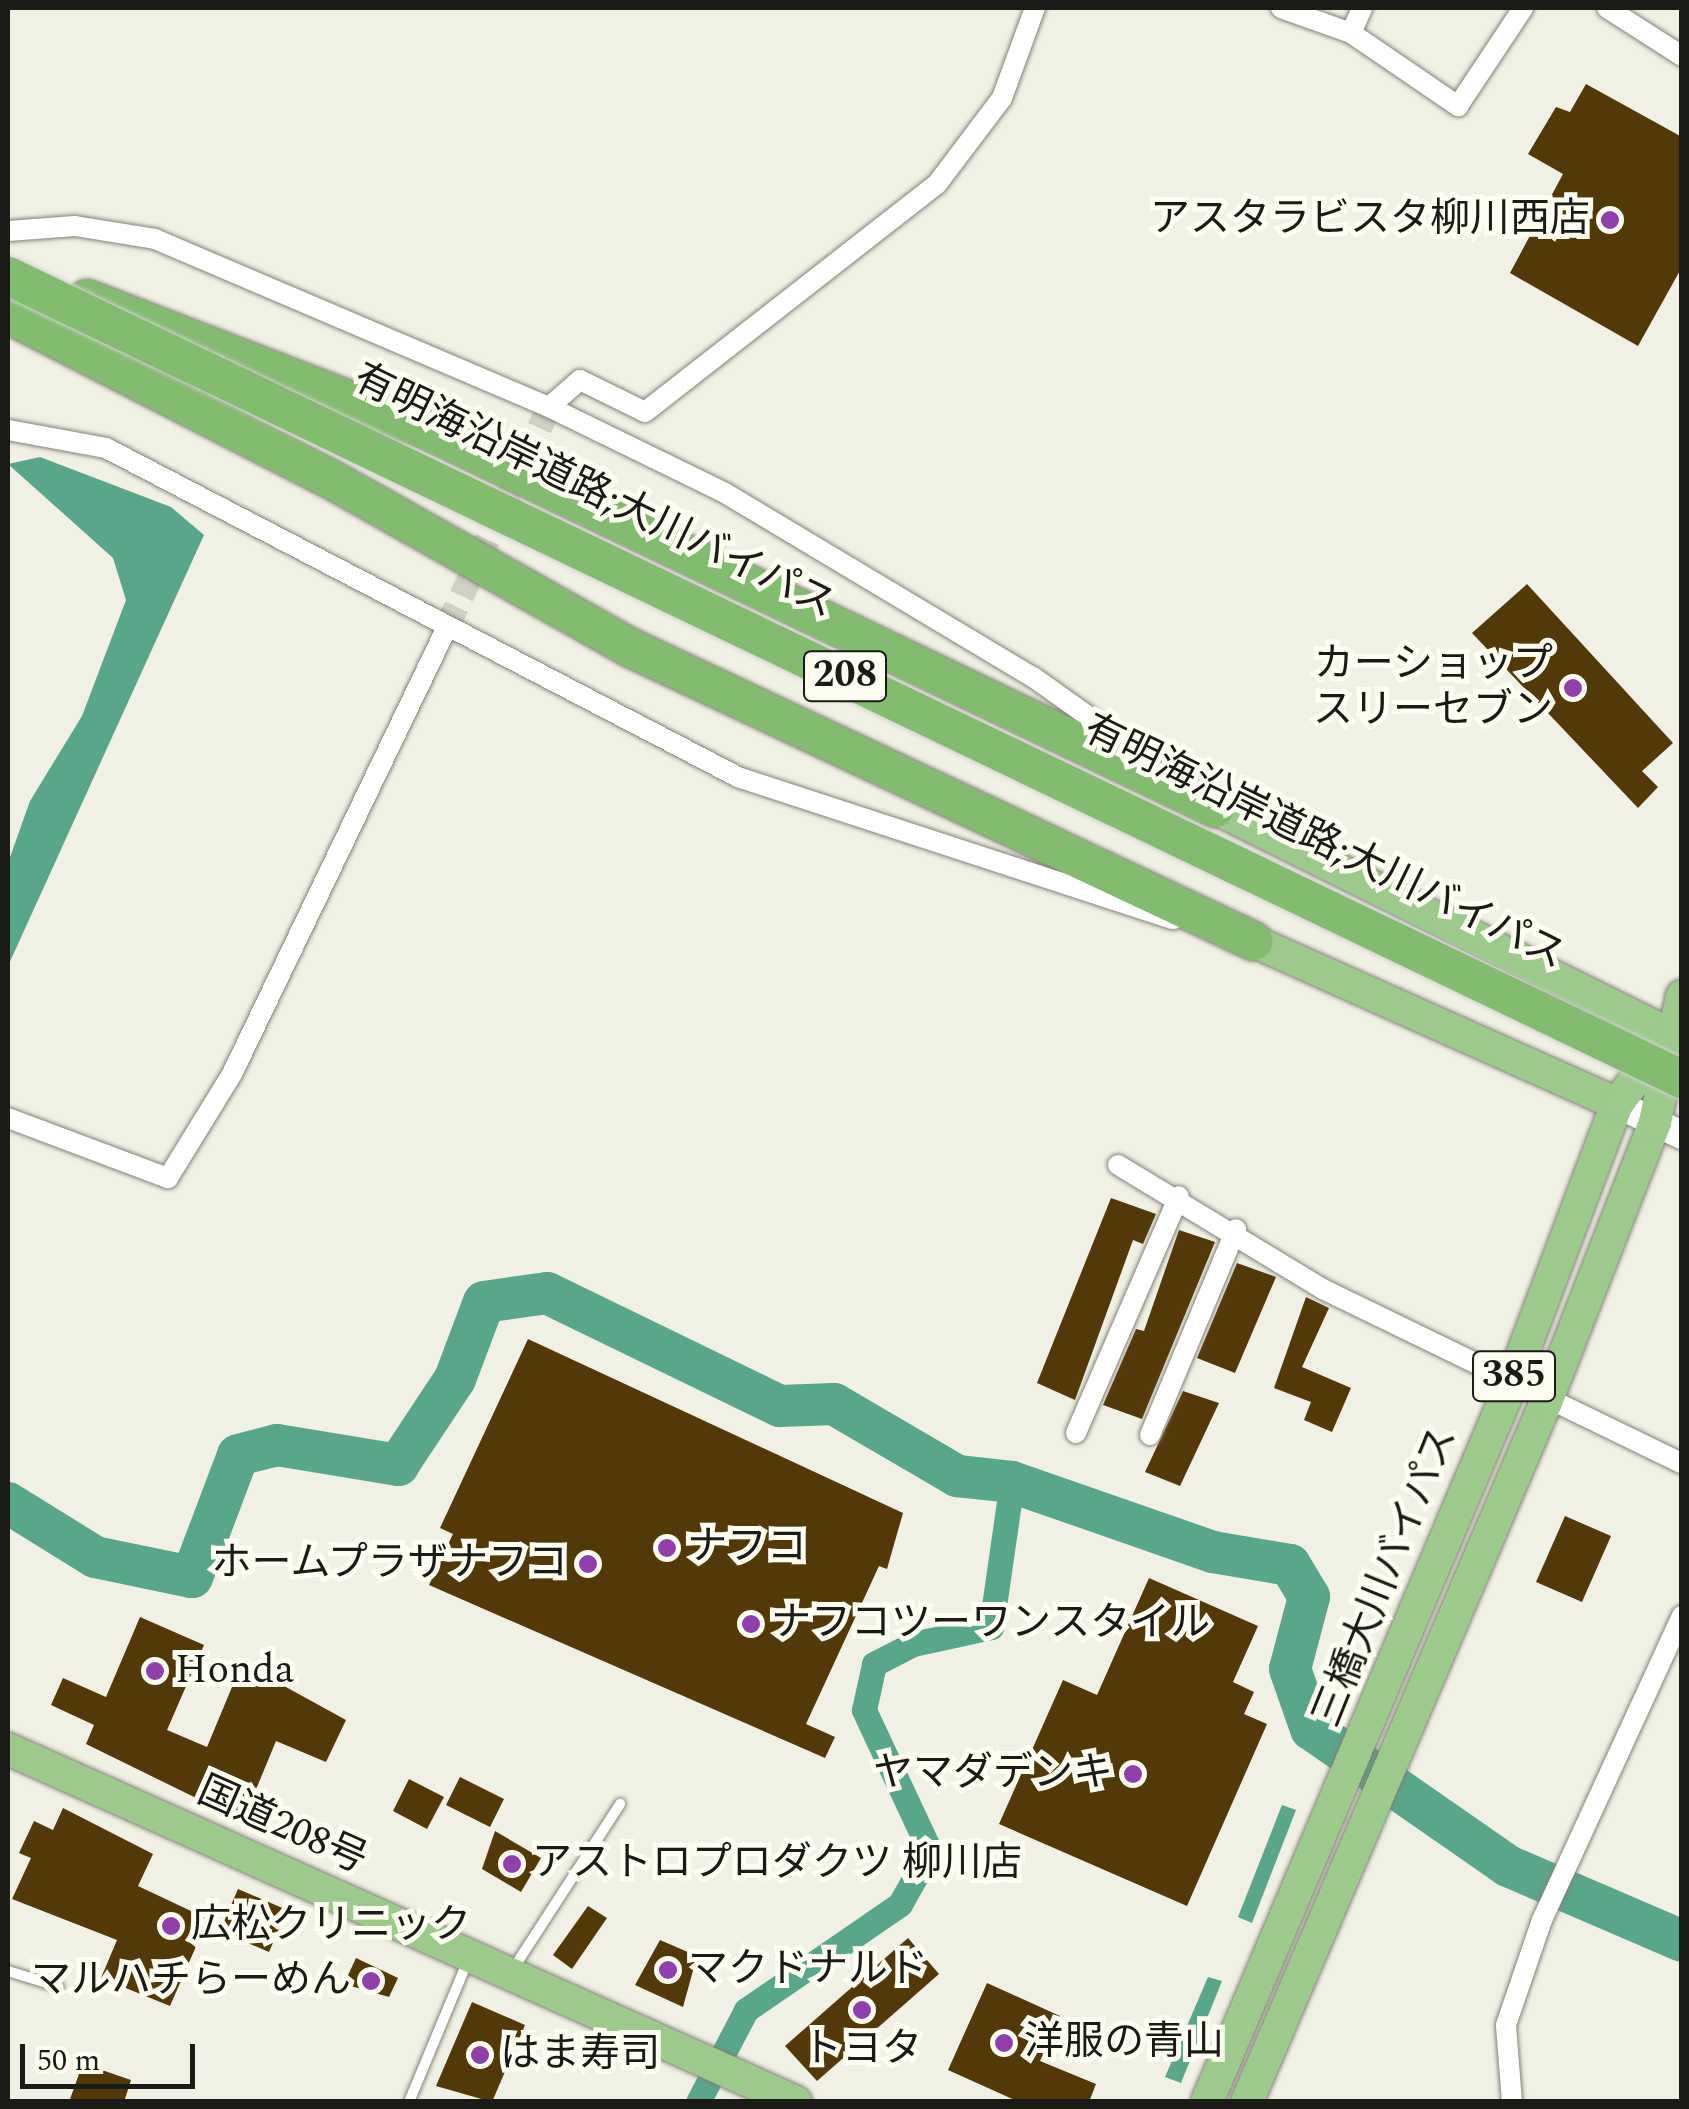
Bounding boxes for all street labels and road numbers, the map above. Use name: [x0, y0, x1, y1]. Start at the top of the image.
street label: 有明海沿岸道路;大川バイパス: [345, 354, 843, 630]
road number: 208: [802, 643, 888, 709]
street label: 有明海沿岸道路;大川バイパス: [1075, 705, 1573, 981]
road number: 385: [1472, 1343, 1556, 1409]
street label: 三橋大川バイパス: [1304, 1420, 1468, 1734]
street label: 国道208号: [190, 1767, 374, 1885]

